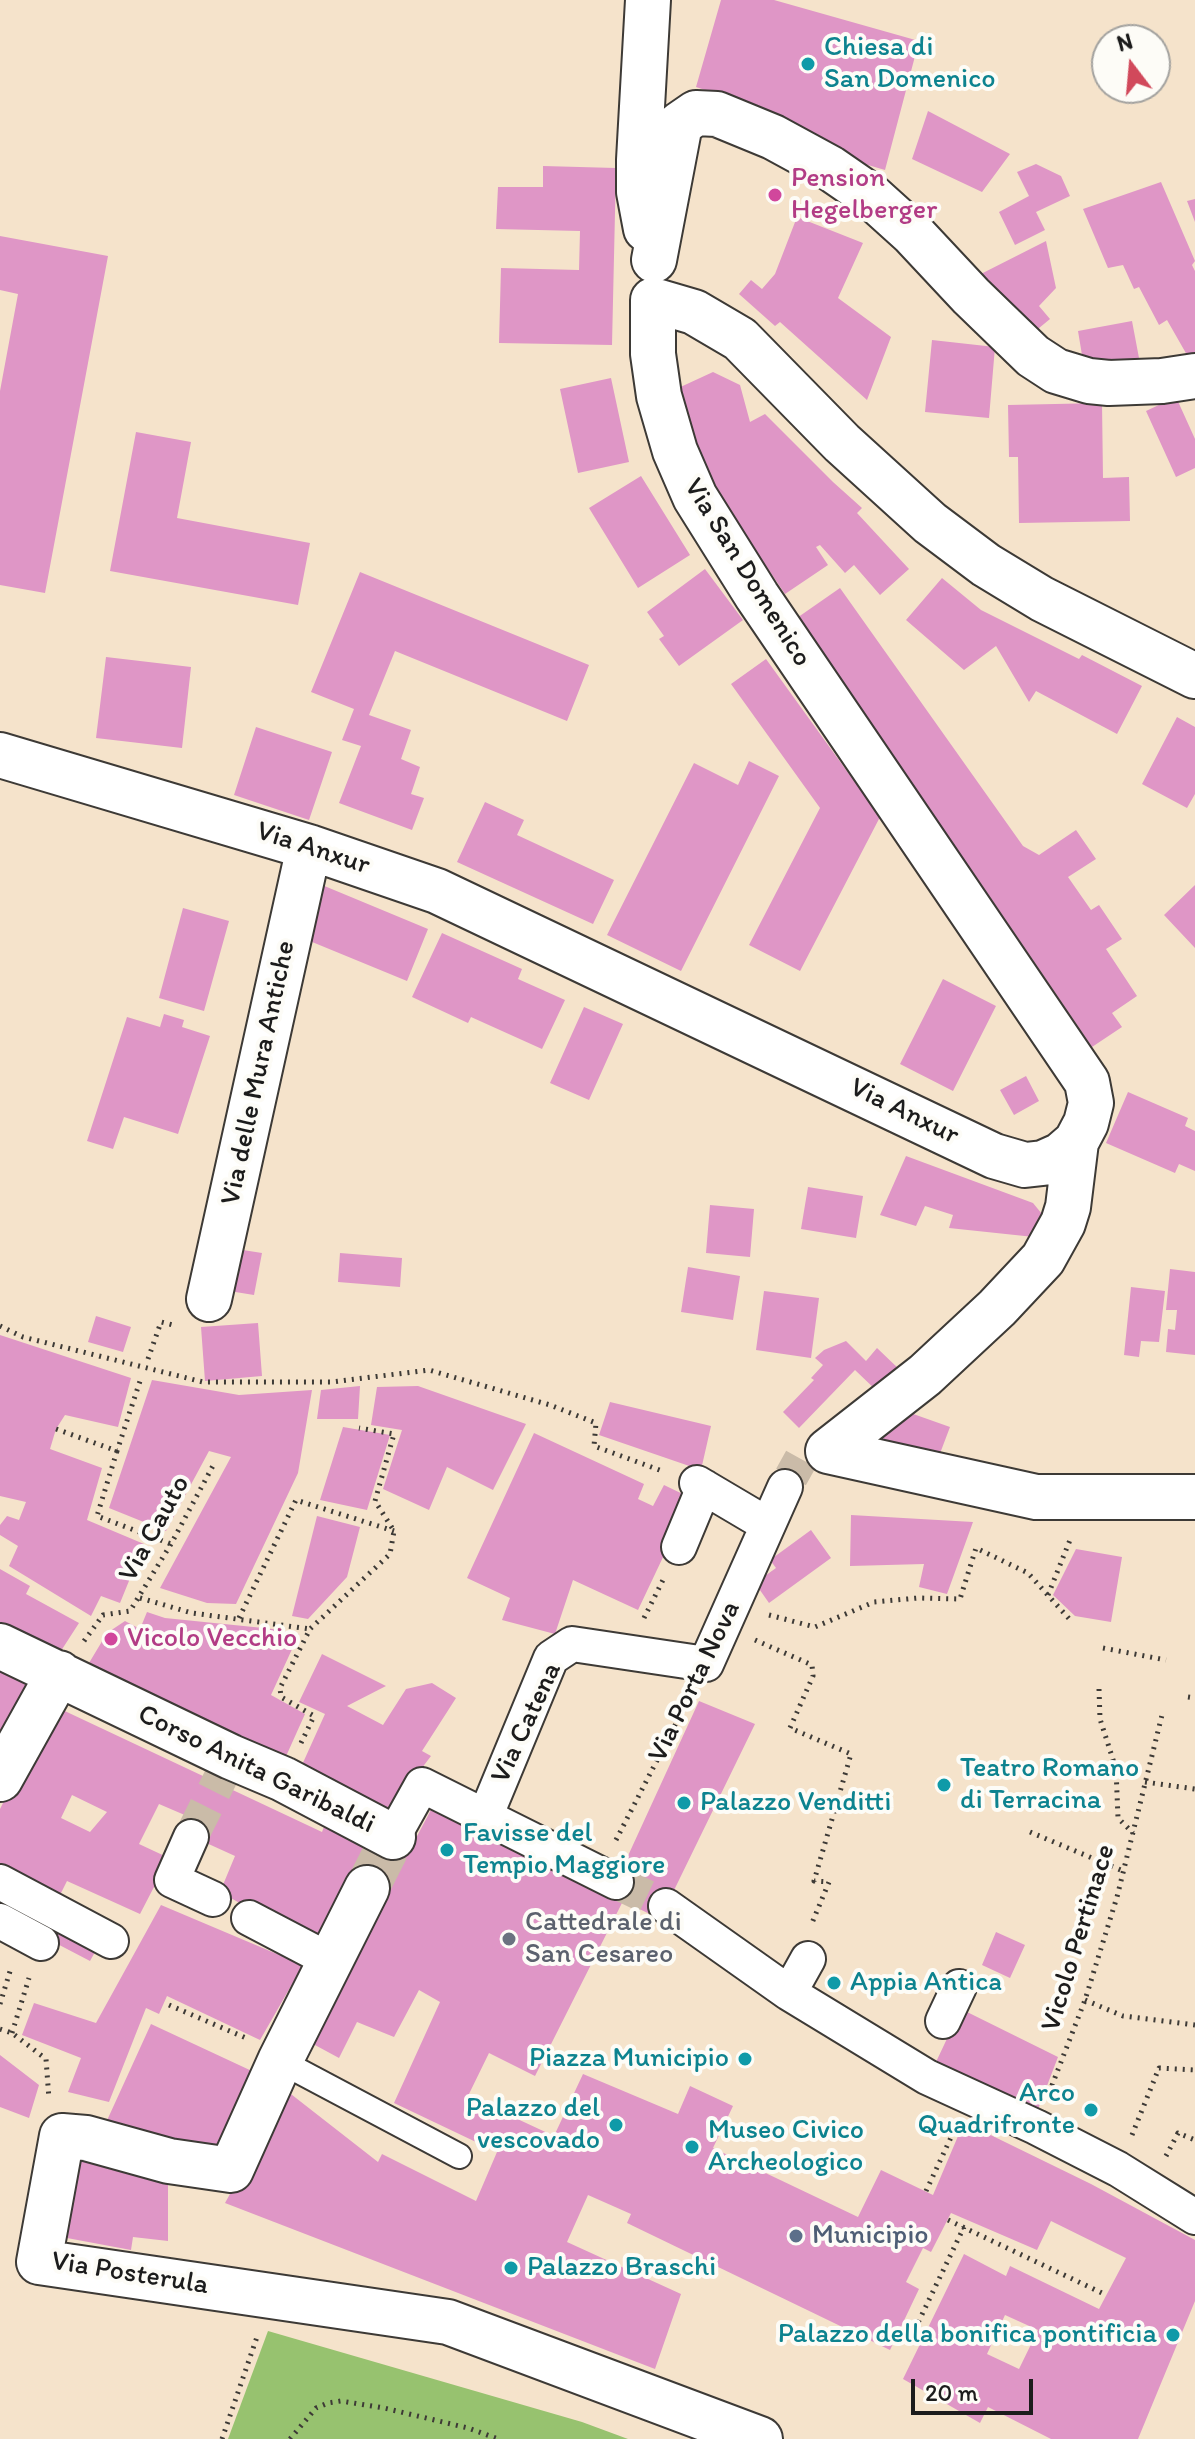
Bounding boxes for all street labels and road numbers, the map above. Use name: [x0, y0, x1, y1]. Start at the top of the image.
street label: Via San Domenico: [676, 473, 818, 673]
street label: Via Anxur: [252, 815, 374, 883]
street label: Via delle Mura Antiche: [215, 938, 303, 1208]
street label: Via Anxur: [844, 1071, 964, 1153]
street label: Via Cauto: [112, 1470, 198, 1588]
street label: Via Porta Nova: [642, 1596, 748, 1768]
street label: Via Catena: [484, 1657, 570, 1789]
street label: Corso Anita Garibaldi: [132, 1698, 380, 1842]
street label: Vicolo Pertinace: [1035, 1841, 1123, 2035]
street label: Via Posterula: [49, 2245, 211, 2303]

